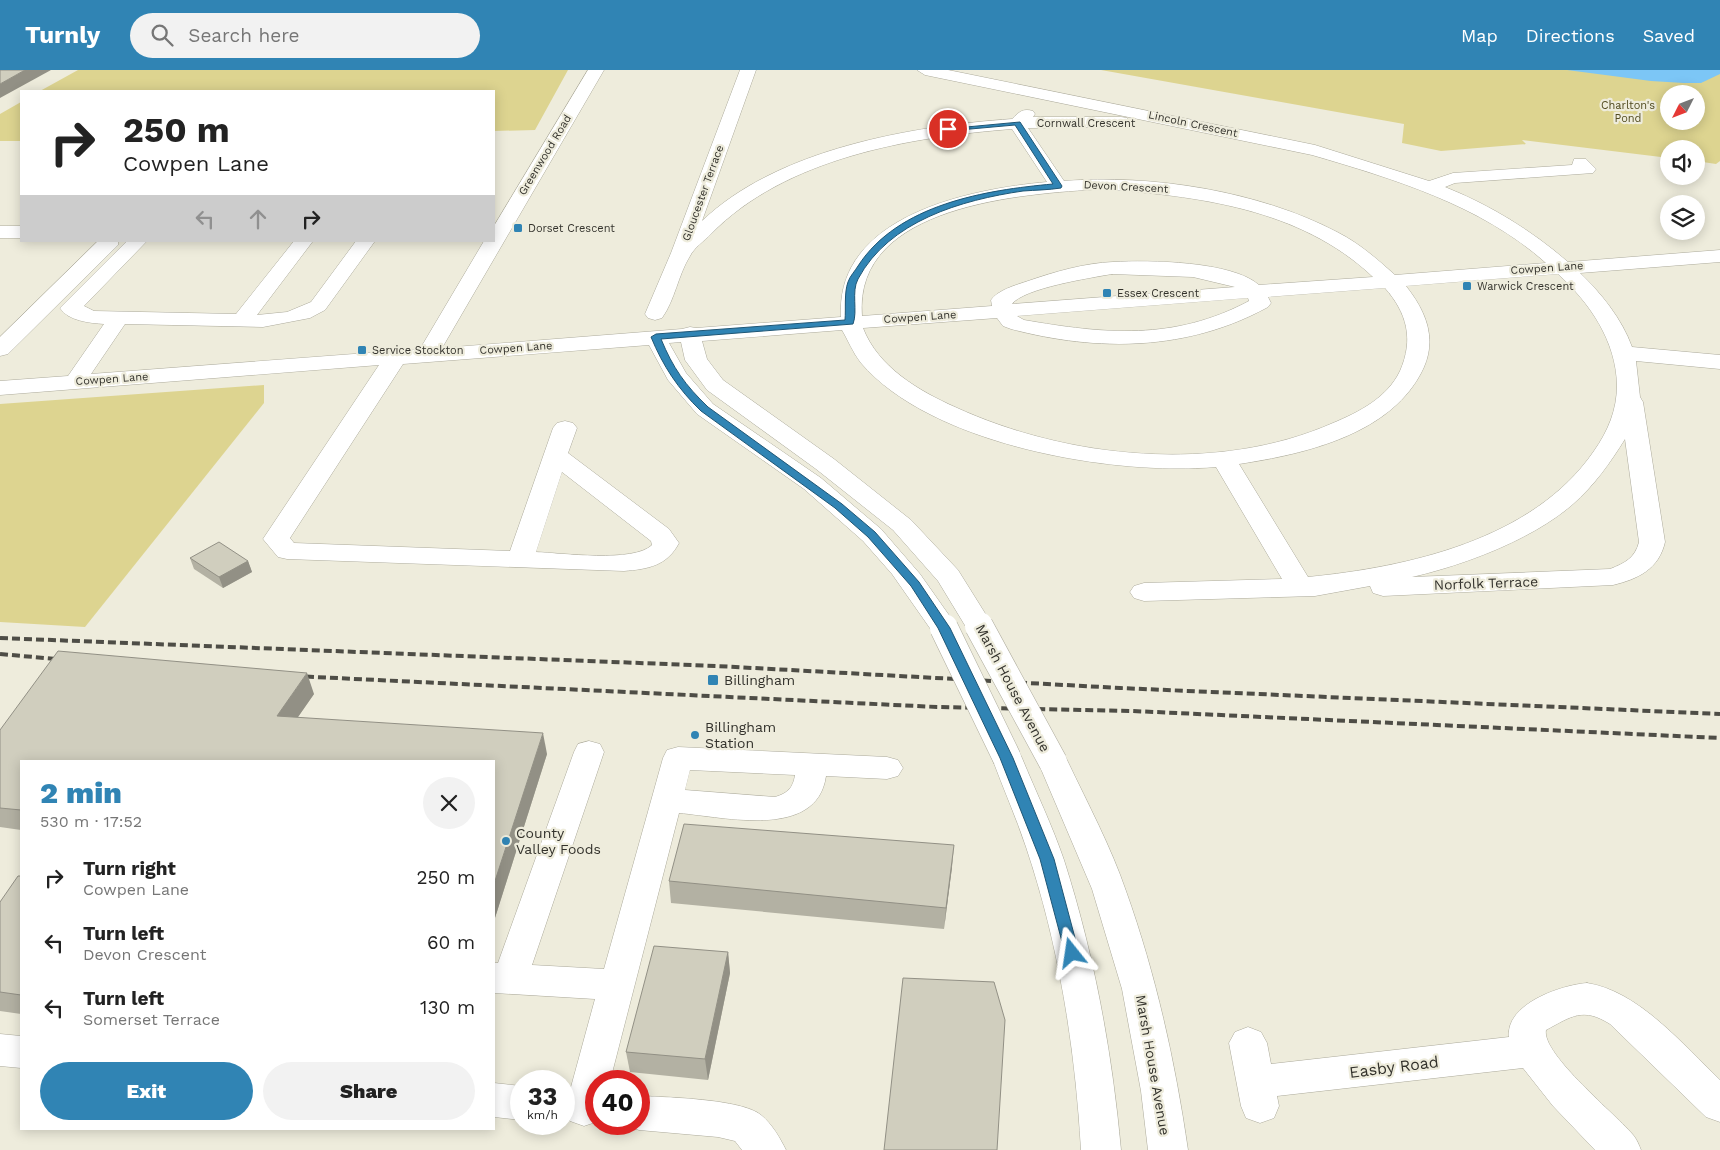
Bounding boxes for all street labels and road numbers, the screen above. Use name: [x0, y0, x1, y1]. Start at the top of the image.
street label: Lincoln Crescent: [1147, 108, 1239, 140]
street label: Greenwood Road: [516, 112, 574, 198]
street label: Cornwall Crescent: [1037, 117, 1136, 130]
street label: Gloucester Terrace: [680, 143, 726, 243]
street label: Devon Crescent: [1083, 178, 1169, 196]
street label: Cowpen Lane: [1510, 259, 1584, 277]
street label: Cowpen Lane: [883, 308, 957, 326]
street label: Cowpen Lane: [479, 339, 553, 357]
street label: Cowpen Lane: [75, 370, 149, 388]
street label: Norfolk Terrace: [1434, 573, 1538, 593]
street label: Marsh House Avenue: [973, 621, 1053, 755]
street label: Marsh House Avenue: [1133, 993, 1173, 1137]
street label: Easby Road: [1348, 1052, 1440, 1082]

